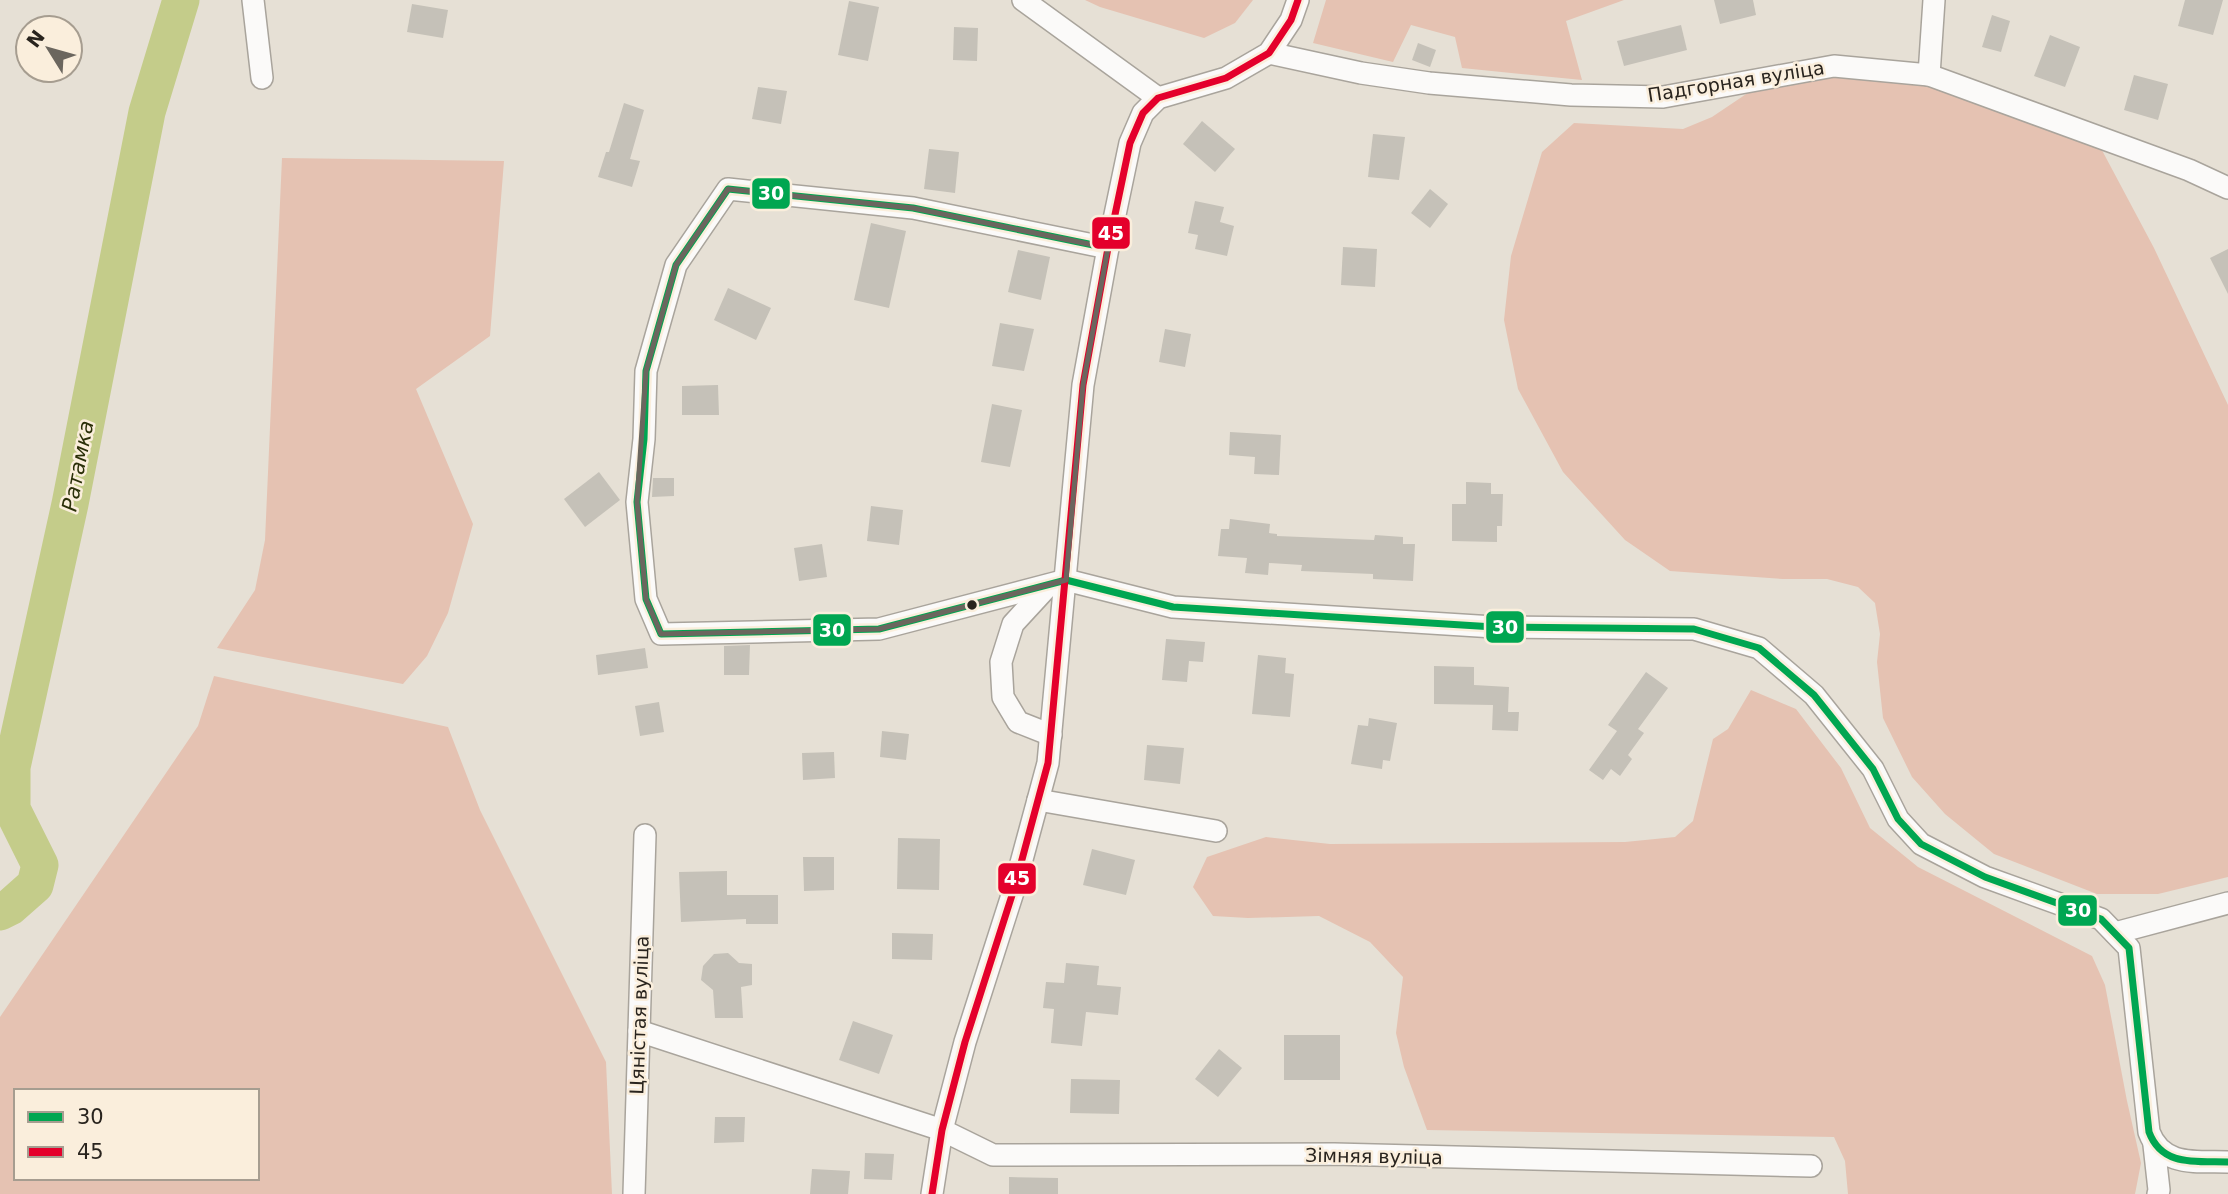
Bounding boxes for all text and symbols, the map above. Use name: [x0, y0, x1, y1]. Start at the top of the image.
north arrow: [14, 14, 84, 84]
text: N: [22, 26, 49, 52]
street label: Падгорная вуліца: [1646, 56, 1826, 106]
line badge: 30: [751, 177, 791, 210]
text: 30: [758, 182, 784, 204]
line badge: 45: [1091, 216, 1131, 250]
text: 45: [1098, 222, 1124, 244]
water label: Ратамка: [57, 419, 99, 513]
unlabelled marker: [965, 598, 979, 612]
line badge: 30: [1485, 610, 1525, 644]
line badge: 30: [812, 613, 852, 647]
text: 30: [1492, 616, 1518, 638]
text: 30: [819, 619, 845, 641]
line badge: 45: [997, 862, 1037, 895]
text: 45: [1004, 867, 1030, 889]
line badge: 30: [2057, 894, 2098, 927]
text: 30: [2065, 899, 2091, 921]
street label: Цяністая вуліца: [625, 935, 653, 1095]
legend: [14, 1089, 259, 1180]
text: 30: [77, 1105, 104, 1129]
text: 45: [77, 1140, 104, 1164]
street label: Зімняя вуліца: [1305, 1144, 1443, 1168]

